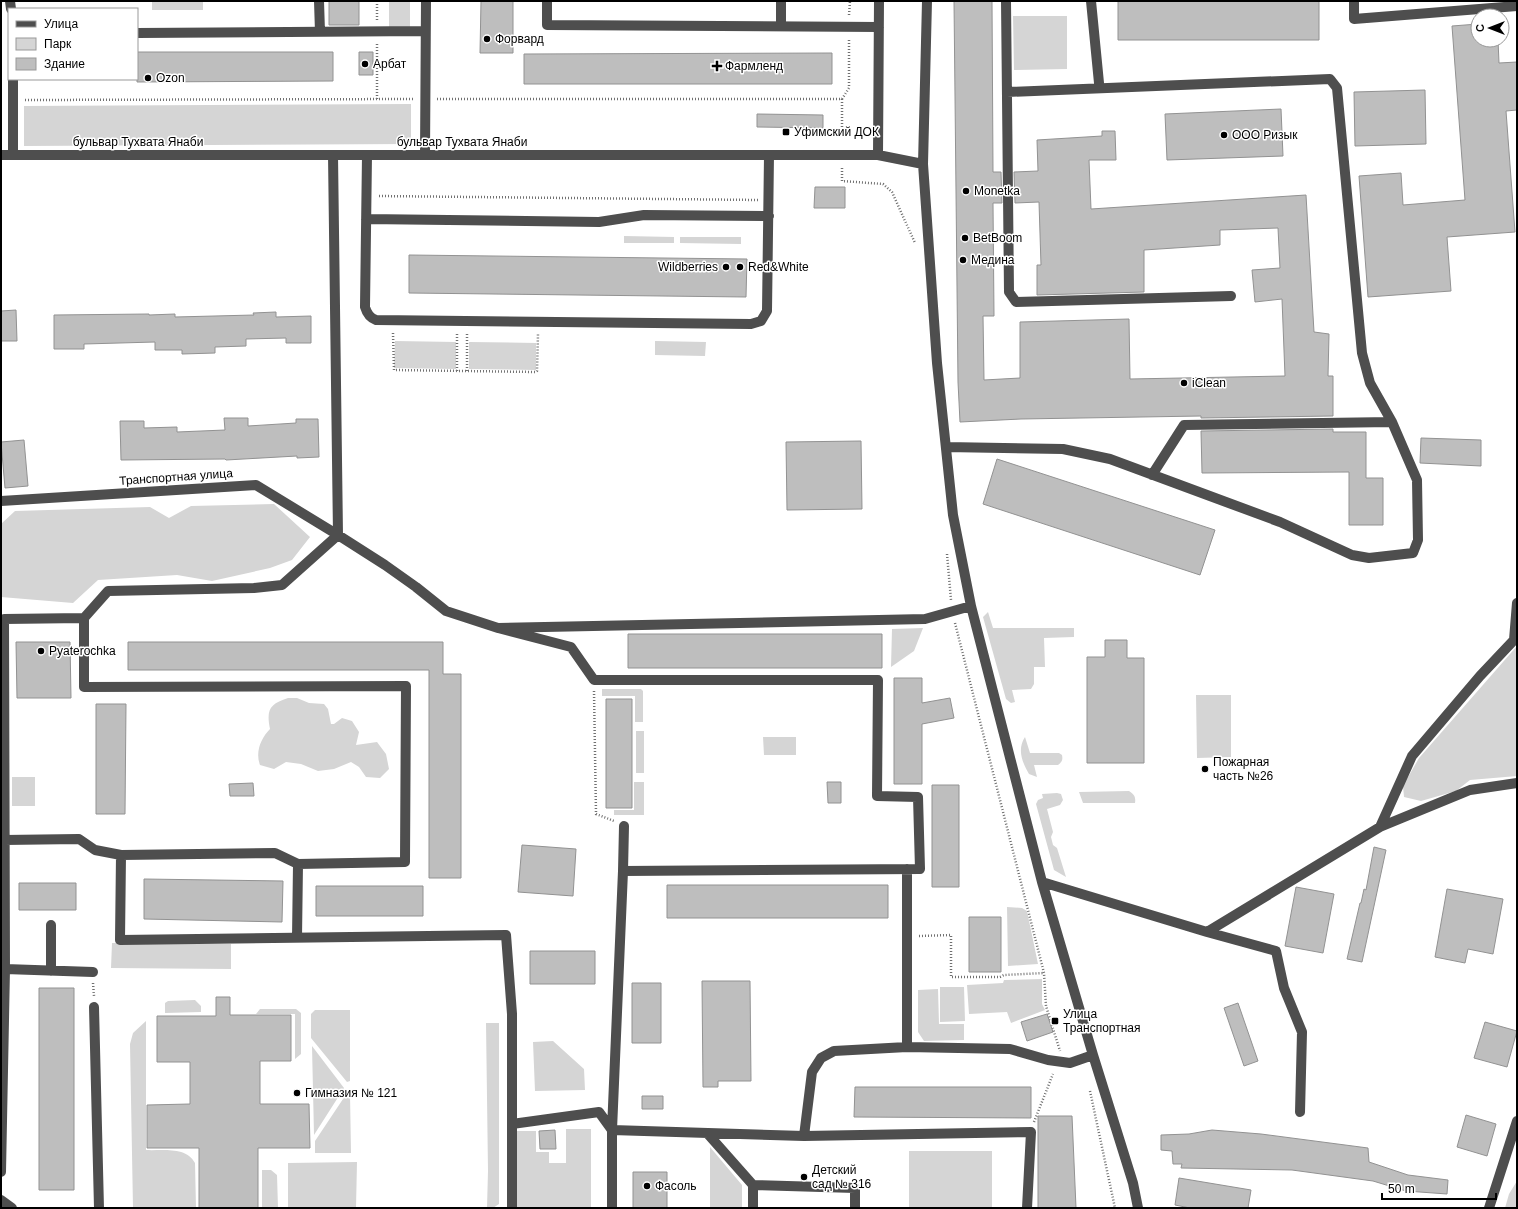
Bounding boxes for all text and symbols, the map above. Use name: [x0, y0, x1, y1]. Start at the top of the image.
legend: [8, 8, 138, 80]
north arrow: [1470, 8, 1510, 48]
text: Улица: [44, 17, 78, 31]
text: С: [1474, 24, 1486, 32]
place label: Форвард: [495, 32, 544, 46]
marker: Форвард: [482, 34, 492, 44]
text: Парк: [44, 37, 72, 51]
text: Здание: [44, 57, 85, 71]
place label: Арбат: [373, 57, 407, 71]
marker: Арбат: [360, 59, 370, 69]
place label: Фармленд: [725, 59, 783, 73]
marker: Фармленд: [712, 61, 722, 71]
place label: Ozon: [156, 71, 185, 85]
marker: Ozon: [143, 73, 153, 83]
place label: Уфимский ДОК: [794, 125, 879, 139]
marker: Уфимский ДОК: [781, 127, 791, 137]
place label: ООО Ризык: [1232, 128, 1298, 142]
marker: ООО Ризык: [1219, 130, 1229, 140]
street label: бульвар Тухвата Янаби: [73, 135, 203, 149]
street label: бульвар Тухвата Янаби: [397, 135, 527, 149]
place label: Monetka: [974, 184, 1020, 198]
marker: Monetka: [961, 186, 971, 196]
place label: BetBoom: [973, 231, 1022, 245]
marker: BetBoom: [960, 233, 970, 243]
place label: Медина: [971, 253, 1015, 267]
marker: Медина: [958, 255, 968, 265]
place label: Wildberries: [658, 260, 718, 274]
place label: Red&White: [748, 260, 809, 274]
marker: Wildberries: [721, 262, 731, 272]
marker: Red&White: [735, 262, 745, 272]
place label: iClean: [1192, 376, 1226, 390]
marker: iClean: [1179, 378, 1189, 388]
street label: Транспортная улица: [119, 466, 234, 488]
place label: Pyaterochka: [49, 644, 116, 658]
marker: Pyaterochka: [36, 646, 46, 656]
place label: Пожарная часть №26: [1213, 755, 1274, 783]
marker: Пожарная часть №26: [1200, 764, 1210, 774]
place label: Улица Транспортная: [1063, 1007, 1141, 1035]
marker: Улица Транспортная: [1050, 1016, 1060, 1026]
place label: Гимназия № 121: [305, 1086, 398, 1100]
marker: Гимназия № 121: [292, 1088, 302, 1098]
place label: Детский сад № 316: [812, 1163, 872, 1191]
marker: Детский сад № 316: [799, 1172, 809, 1182]
scale bar: [1382, 1175, 1496, 1201]
place label: Фасоль: [655, 1179, 697, 1193]
marker: Фасоль: [642, 1181, 652, 1191]
text: 50 m: [1388, 1182, 1415, 1196]

